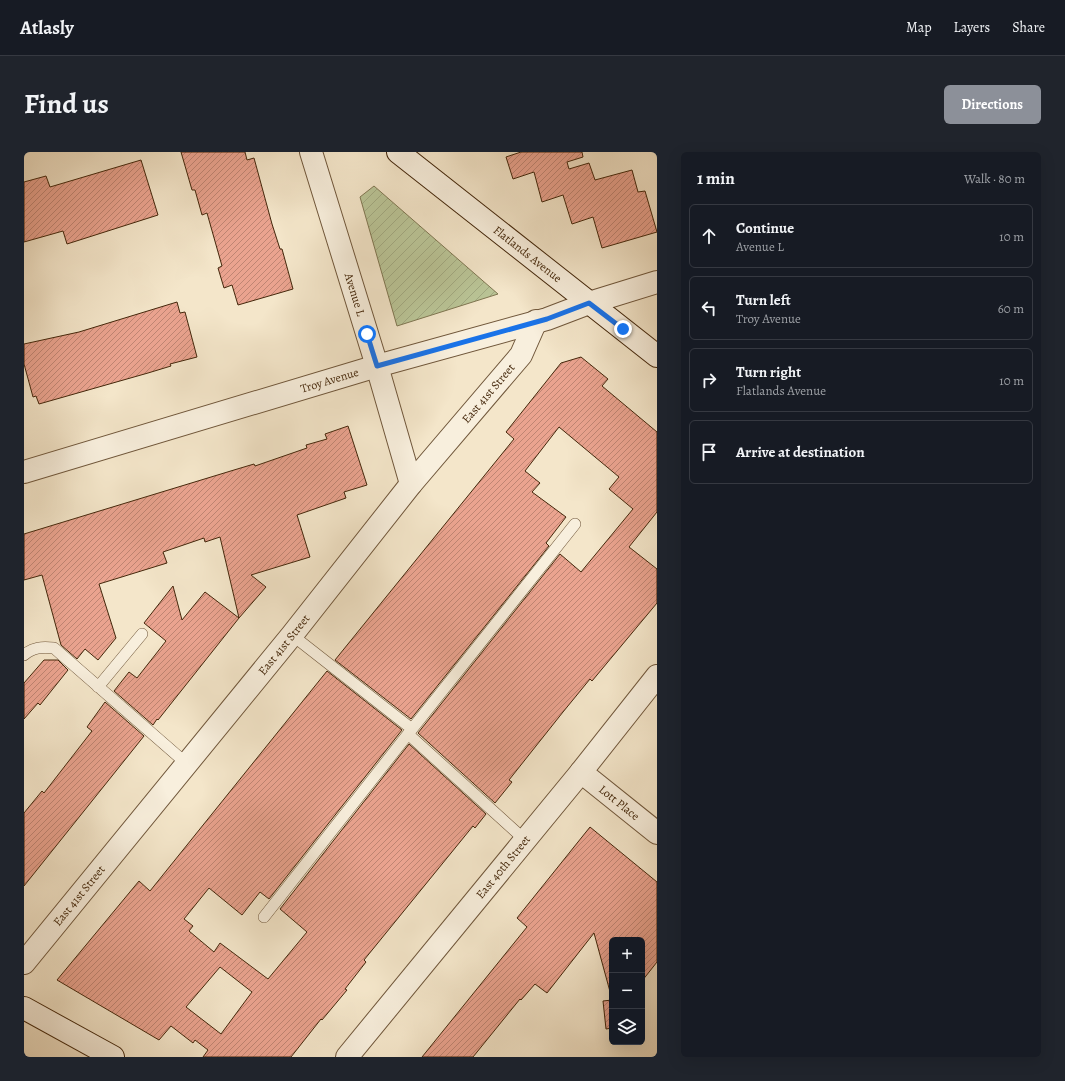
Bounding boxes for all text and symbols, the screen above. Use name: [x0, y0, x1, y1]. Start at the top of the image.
text: Atlasly: [20, 15, 74, 41]
text: Map: [906, 18, 932, 37]
text: Layers: [954, 18, 990, 37]
text: Share: [1012, 18, 1045, 37]
text: Find us: [24, 85, 109, 123]
button: Directions: [944, 85, 1041, 124]
text: 1 min: [697, 167, 735, 190]
text: Walk · 80 m: [964, 170, 1025, 187]
text: Continue: [736, 218, 794, 238]
street label: Flatlands Avenue: [490, 222, 565, 286]
icon: ahead: [698, 225, 720, 247]
text: 10 m: [999, 228, 1024, 245]
text: Avenue L: [736, 238, 784, 255]
street label: Avenue L: [340, 270, 369, 319]
text: Turn left: [736, 290, 791, 310]
icon: left: [698, 297, 720, 319]
text: 60 m: [998, 300, 1024, 317]
text: Troy Avenue: [736, 310, 801, 327]
route end: [614, 320, 632, 338]
route start: [358, 325, 376, 343]
street label: East 41st Street: [458, 360, 518, 427]
text: Turn right: [736, 362, 801, 382]
street label: Troy Avenue: [298, 364, 361, 397]
icon: right: [698, 369, 720, 391]
text: 10 m: [999, 372, 1024, 389]
text: Flatlands Avenue: [736, 382, 826, 399]
icon: arrive: [698, 441, 720, 463]
text: Arrive at destination: [736, 442, 865, 462]
street label: East 41st Street: [254, 611, 313, 678]
street label: Lott Place: [596, 781, 643, 824]
street label: East 40th Street: [472, 832, 534, 902]
street label: East 41st Street: [49, 862, 109, 929]
map controls: [609, 937, 645, 1045]
button: +: [609, 937, 645, 973]
button: −: [609, 973, 645, 1009]
button: layers: [609, 1009, 645, 1045]

